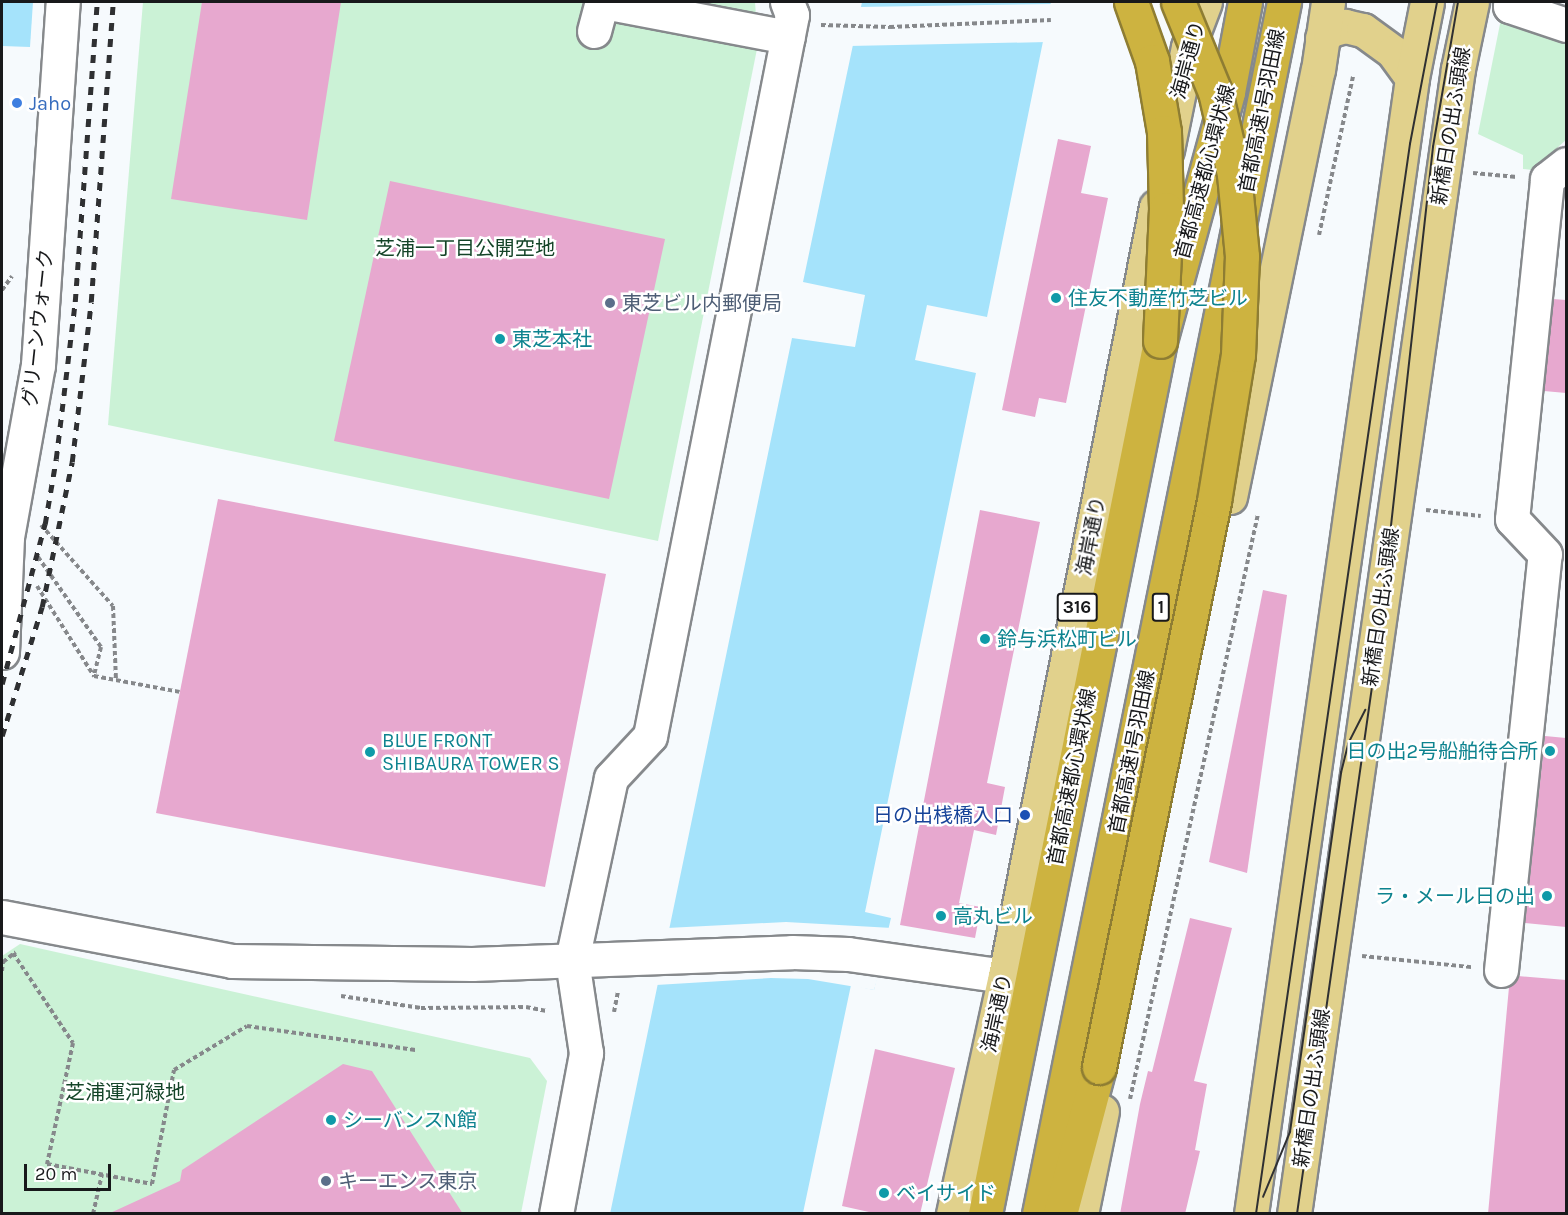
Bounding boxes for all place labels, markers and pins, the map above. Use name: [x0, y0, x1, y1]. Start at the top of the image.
place label: Jaho: [29, 91, 71, 115]
marker: Jaho: [10, 96, 24, 110]
place label: 住友不動産竹芝ビル: [1068, 286, 1248, 310]
place label: 東芝ビル内郵便局: [622, 291, 782, 315]
marker: 住友不動産竹芝ビル: [1049, 291, 1063, 305]
marker: 東芝ビル内郵便局: [603, 296, 617, 310]
place label: 東芝本社: [512, 327, 592, 351]
marker: 東芝本社: [493, 332, 507, 346]
place label: 鈴与浜松町ビル: [997, 627, 1137, 651]
marker: 鈴与浜松町ビル: [978, 632, 992, 646]
place label: BLUE FRONT SHIBAURA TOWER S: [382, 728, 560, 775]
place label: 日の出2号船舶待合所: [1346, 739, 1538, 763]
marker: 日の出2号船舶待合所: [1543, 744, 1557, 758]
marker: BLUE FRONT SHIBAURA TOWER S: [363, 745, 377, 759]
place label: 日の出桟橋入口: [873, 803, 1013, 827]
marker: 日の出桟橋入口: [1018, 808, 1032, 822]
place label: ラ・メール日の出: [1375, 884, 1535, 908]
marker: ラ・メール日の出: [1540, 889, 1554, 903]
place label: 高丸ビル: [953, 904, 1033, 928]
marker: 高丸ビル: [934, 909, 948, 923]
place label: シーバンスN館: [343, 1108, 477, 1132]
marker: シーバンスN館: [324, 1113, 338, 1127]
place label: キーエンス東京: [338, 1169, 478, 1193]
marker: キーエンス東京: [319, 1174, 333, 1188]
place label: ベイサイド: [896, 1181, 996, 1205]
marker: ベイサイド: [877, 1186, 891, 1200]

